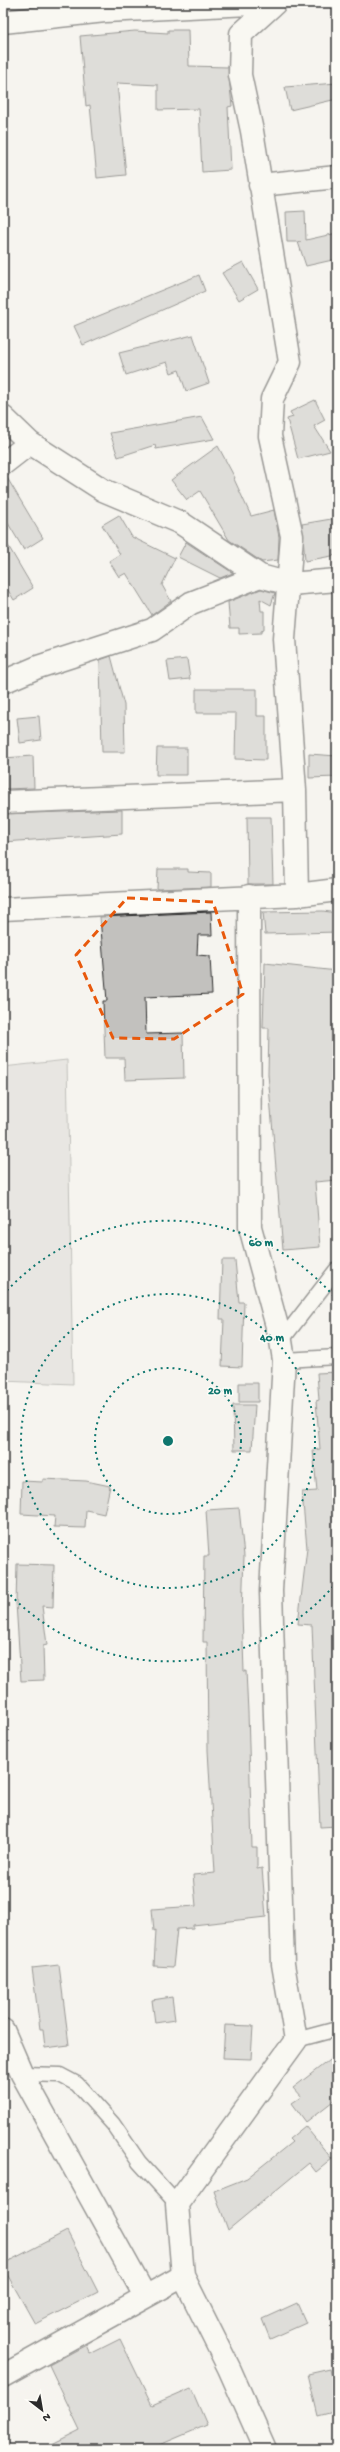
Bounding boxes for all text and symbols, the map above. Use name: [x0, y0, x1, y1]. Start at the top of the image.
text: 60 m: [249, 1237, 274, 1251]
text: 40 m: [259, 1332, 284, 1346]
text: 20 m: [208, 1385, 233, 1399]
centre of rings: [161, 1434, 175, 1448]
north arrow: [22, 2390, 62, 2430]
text: N: [40, 2410, 52, 2424]

